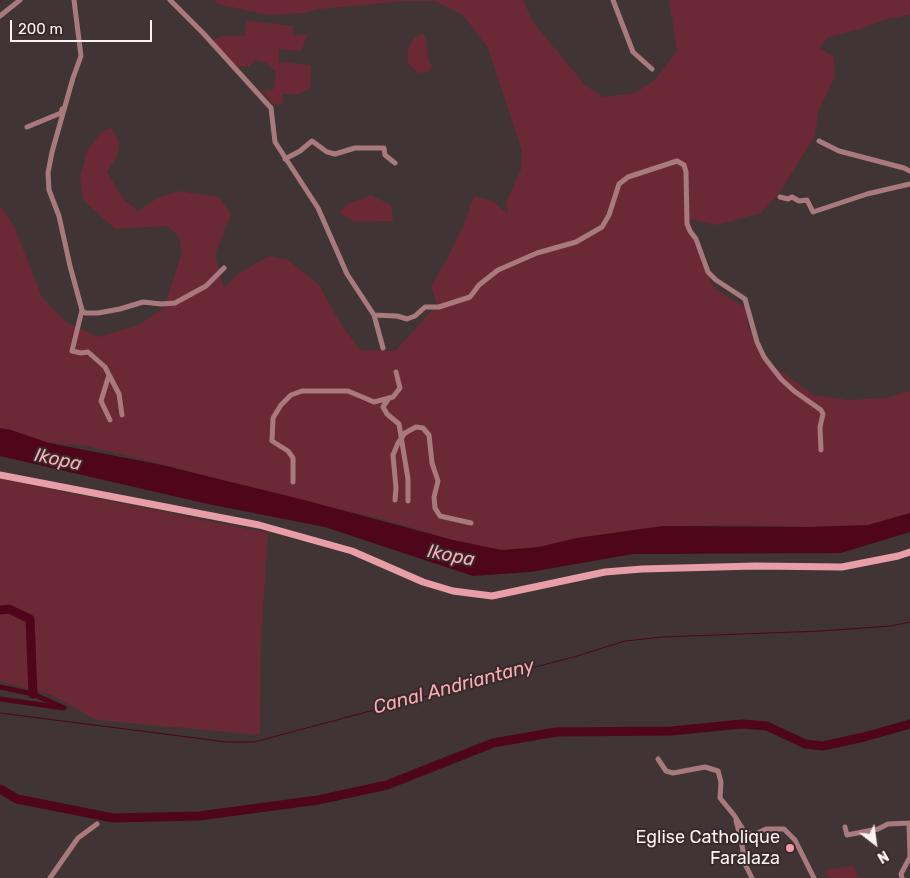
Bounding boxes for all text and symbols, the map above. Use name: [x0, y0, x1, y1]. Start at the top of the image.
scale bar: [12, 10, 155, 42]
text: 200 m: [18, 20, 63, 38]
water label: Ikopa: [32, 444, 84, 476]
water label: Ikopa: [425, 540, 477, 572]
water label: Canal Andriantany: [371, 655, 537, 719]
north arrow: [850, 818, 900, 868]
place label: Eglise Catholique Faralaza: [636, 827, 780, 870]
marker: Eglise Catholique Faralaza: [784, 842, 796, 854]
text: N: [874, 847, 891, 866]

